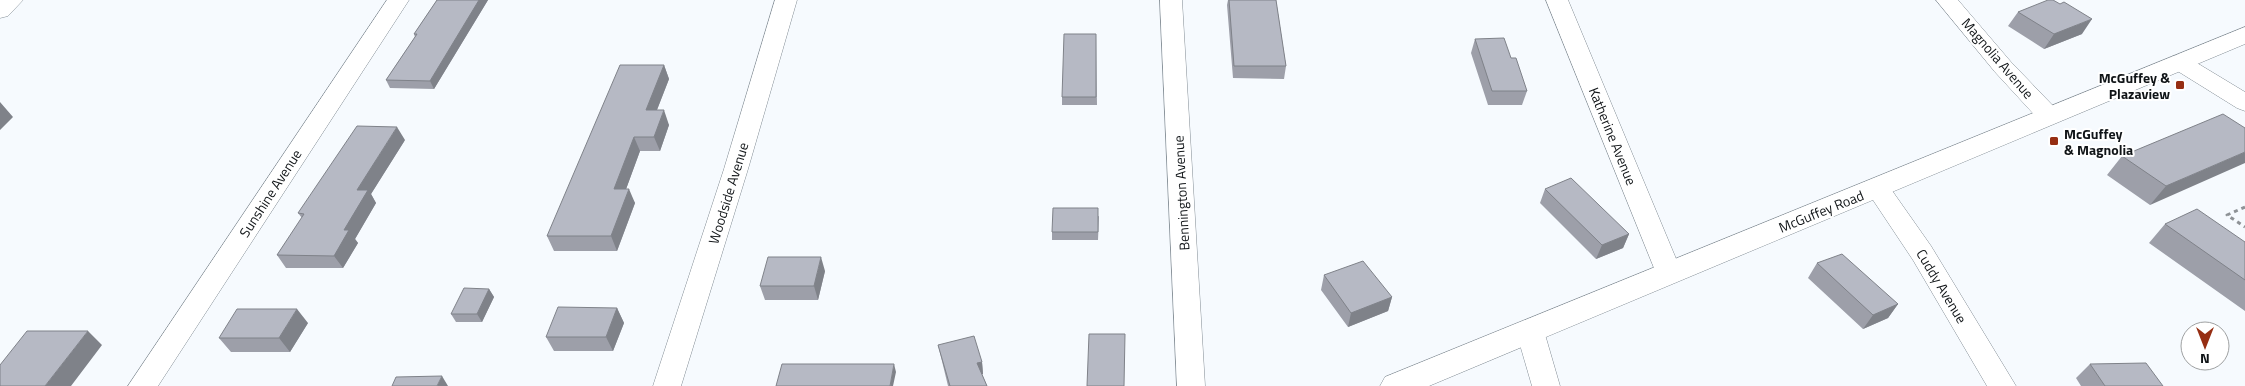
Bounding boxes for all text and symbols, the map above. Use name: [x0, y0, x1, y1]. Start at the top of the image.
street label: Magnolia Avenue: [1957, 13, 2039, 103]
place label: McGuffey & Plazaview: [2099, 67, 2170, 104]
marker: McGuffey & Plazaview: [2174, 79, 2186, 91]
street label: Katherine Avenue: [1584, 84, 1642, 188]
place label: McGuffey & Magnolia: [2064, 123, 2133, 160]
street label: Bennington Avenue: [1167, 135, 1195, 251]
marker: McGuffey & Magnolia: [2048, 135, 2060, 147]
street label: Woodside Avenue: [703, 140, 753, 246]
street label: Sunshine Avenue: [234, 145, 306, 241]
street label: McGuffey Road: [1775, 184, 1867, 238]
street label: Cuddy Avenue: [1912, 245, 1972, 327]
north arrow: [2180, 321, 2230, 371]
text: N: [2200, 349, 2210, 370]

